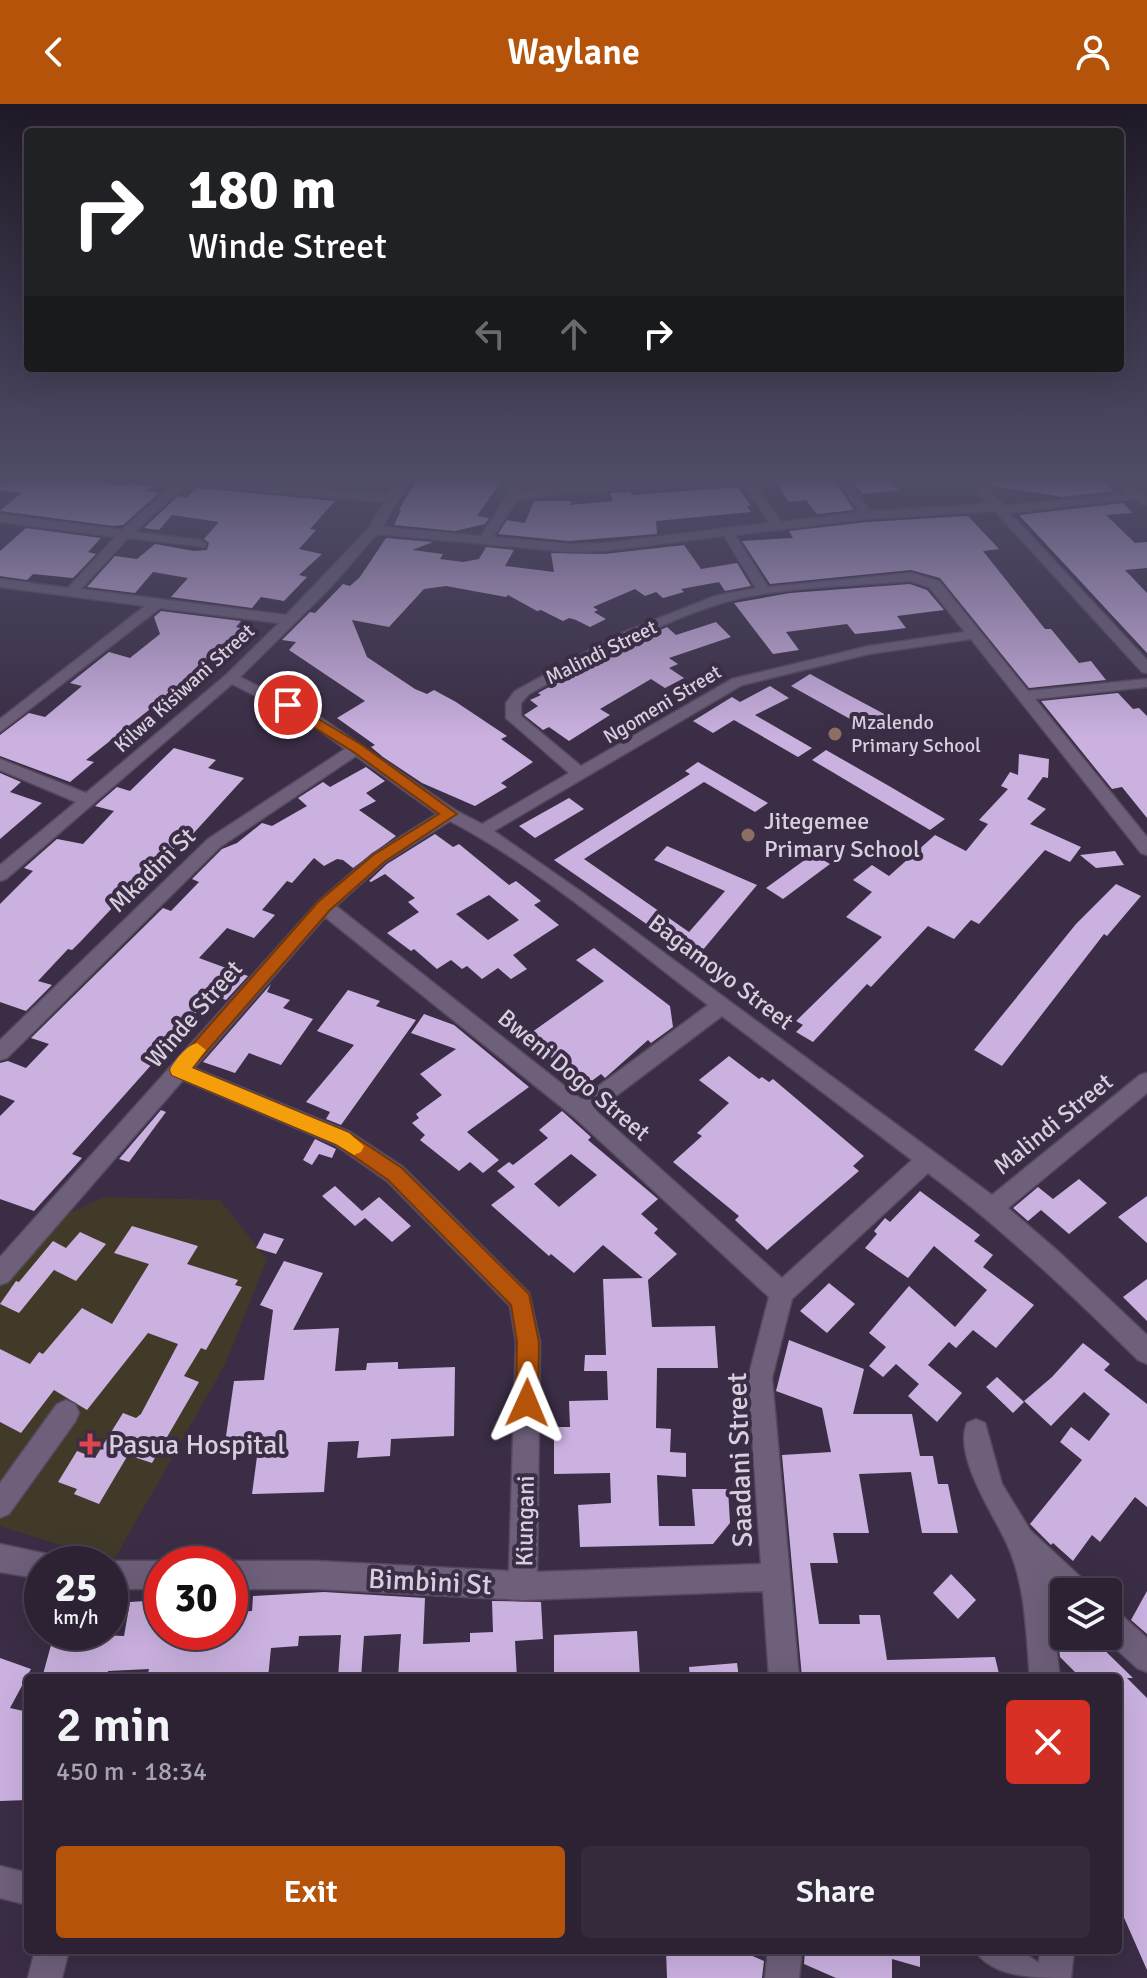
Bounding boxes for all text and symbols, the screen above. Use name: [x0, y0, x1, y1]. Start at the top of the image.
icon: back: [32, 30, 76, 74]
text: Waylane: [507, 30, 640, 75]
icon: person: [1071, 30, 1115, 74]
text: 180 m: [188, 155, 336, 224]
icon: right: [56, 160, 160, 264]
text: Winde Street: [188, 224, 387, 269]
icon: left: [468, 312, 512, 356]
icon: ahead: [552, 312, 596, 356]
icon: right: [636, 312, 680, 356]
street label: Malindi Street: [541, 615, 661, 690]
street label: Kilwa Kisiwani Street: [109, 619, 260, 758]
street label: Ngomeni Street: [599, 659, 726, 749]
pin: [254, 671, 322, 739]
icon: arrive: [266, 683, 310, 727]
place label: Mzalendo Primary School: [851, 710, 981, 758]
marker: Mzalendo Primary School: [826, 725, 844, 743]
place label: Jitegemee Primary School: [764, 806, 920, 864]
street label: Mkadini St: [102, 821, 202, 919]
marker: Jitegemee Primary School: [739, 826, 757, 844]
street label: Bagamoyo Street: [643, 908, 799, 1036]
street label: Winde Street: [139, 954, 249, 1074]
street label: Bweni Dogo Street: [492, 1003, 656, 1147]
street label: Malindi Street: [987, 1067, 1119, 1181]
position arrow: [485, 1361, 569, 1445]
street label: Saadani Street: [720, 1372, 760, 1548]
place label: Pasua Hospital: [108, 1428, 286, 1462]
marker: Pasua Hospital: [79, 1433, 101, 1455]
street label: Kiungani: [509, 1475, 541, 1567]
speed limit sign: 30: [144, 1546, 248, 1650]
street label: Bimbini St: [367, 1562, 493, 1602]
text: 25: [54, 1563, 98, 1613]
map controls: [1050, 1578, 1122, 1650]
button: layers: [1050, 1578, 1122, 1650]
text: km/h: [53, 1605, 99, 1630]
text: 2 min: [56, 1696, 171, 1755]
button: close: [1006, 1700, 1090, 1784]
text: 450 m · 18:34: [56, 1756, 207, 1788]
button: Exit: [56, 1846, 565, 1938]
button: Share: [581, 1846, 1090, 1938]

